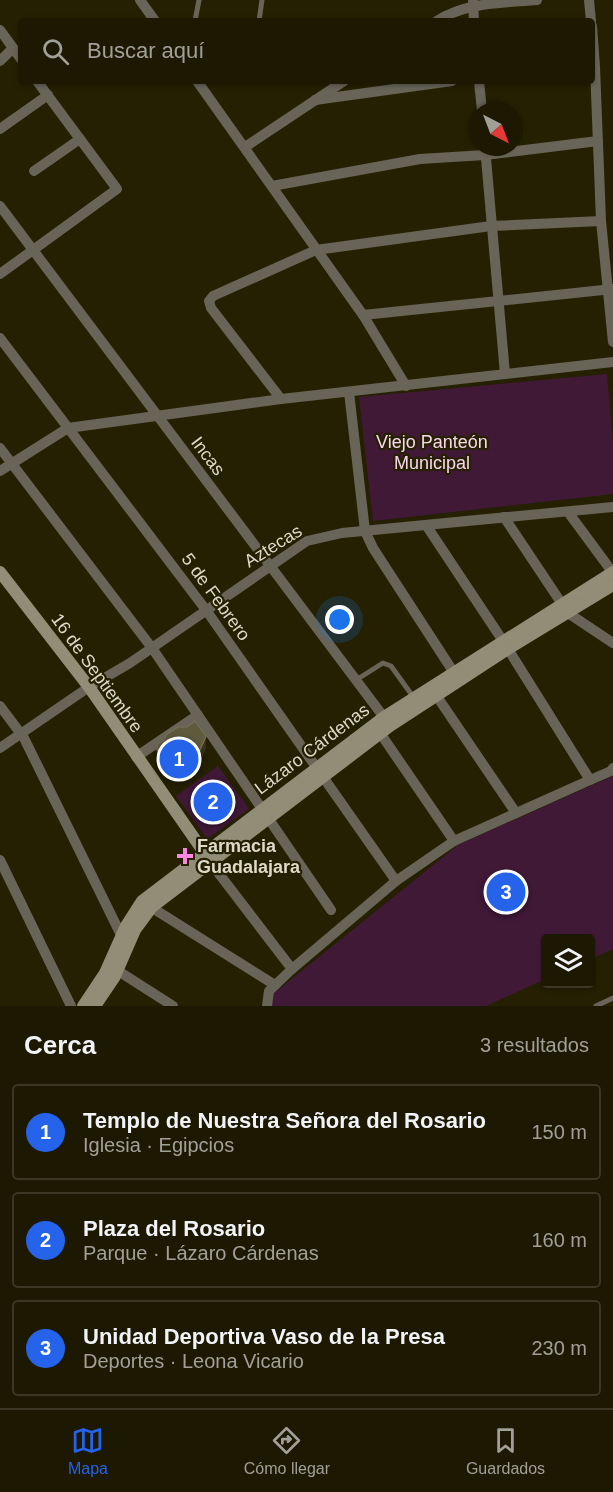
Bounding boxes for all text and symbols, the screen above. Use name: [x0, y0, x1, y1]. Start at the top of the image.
search box: [18, 18, 595, 84]
icon: search: [39, 35, 72, 68]
text: Buscar aquí: [87, 38, 204, 63]
north arrow: [469, 102, 523, 156]
park label: Viejo Panteón Municipal: [376, 432, 488, 473]
street label: Incas: [187, 433, 229, 479]
street label: Aztecas: [241, 521, 305, 571]
street label: 5 de Febrero: [178, 549, 254, 645]
your location: [325, 605, 354, 634]
street label: 16 de Septiembre: [47, 610, 147, 736]
street label: Lázaro Cárdenas: [251, 699, 373, 799]
pin: 1: [160, 736, 198, 782]
pin: 2: [194, 780, 232, 824]
place label: Farmacia Guadalajara: [197, 836, 301, 877]
marker: Farmacia Guadalajara: [178, 849, 192, 863]
pin: 3: [486, 870, 526, 914]
map controls: [541, 934, 595, 988]
button: layers: [541, 934, 595, 988]
text: Cerca: [24, 1030, 96, 1060]
text: 3 resultados: [480, 1034, 589, 1056]
text: Templo de Nuestra Señora del Rosario: [83, 1108, 486, 1133]
text: 1: [40, 1121, 51, 1143]
text: 150 m: [531, 1121, 587, 1143]
text: Iglesia · Egipcios: [83, 1134, 234, 1156]
text: Plaza del Rosario: [83, 1216, 265, 1241]
text: 2: [40, 1229, 51, 1251]
text: 160 m: [531, 1229, 587, 1251]
text: Parque · Lázaro Cárdenas: [83, 1242, 319, 1264]
text: Unidad Deportiva Vaso de la Presa: [83, 1324, 445, 1349]
text: 3: [40, 1337, 51, 1359]
text: 230 m: [531, 1337, 587, 1359]
text: Deportes · Leona Vicario: [83, 1350, 304, 1372]
tab: Mapa: [68, 1424, 108, 1478]
tab: Cómo llegar: [244, 1424, 330, 1478]
tab: Guardados: [466, 1424, 545, 1478]

